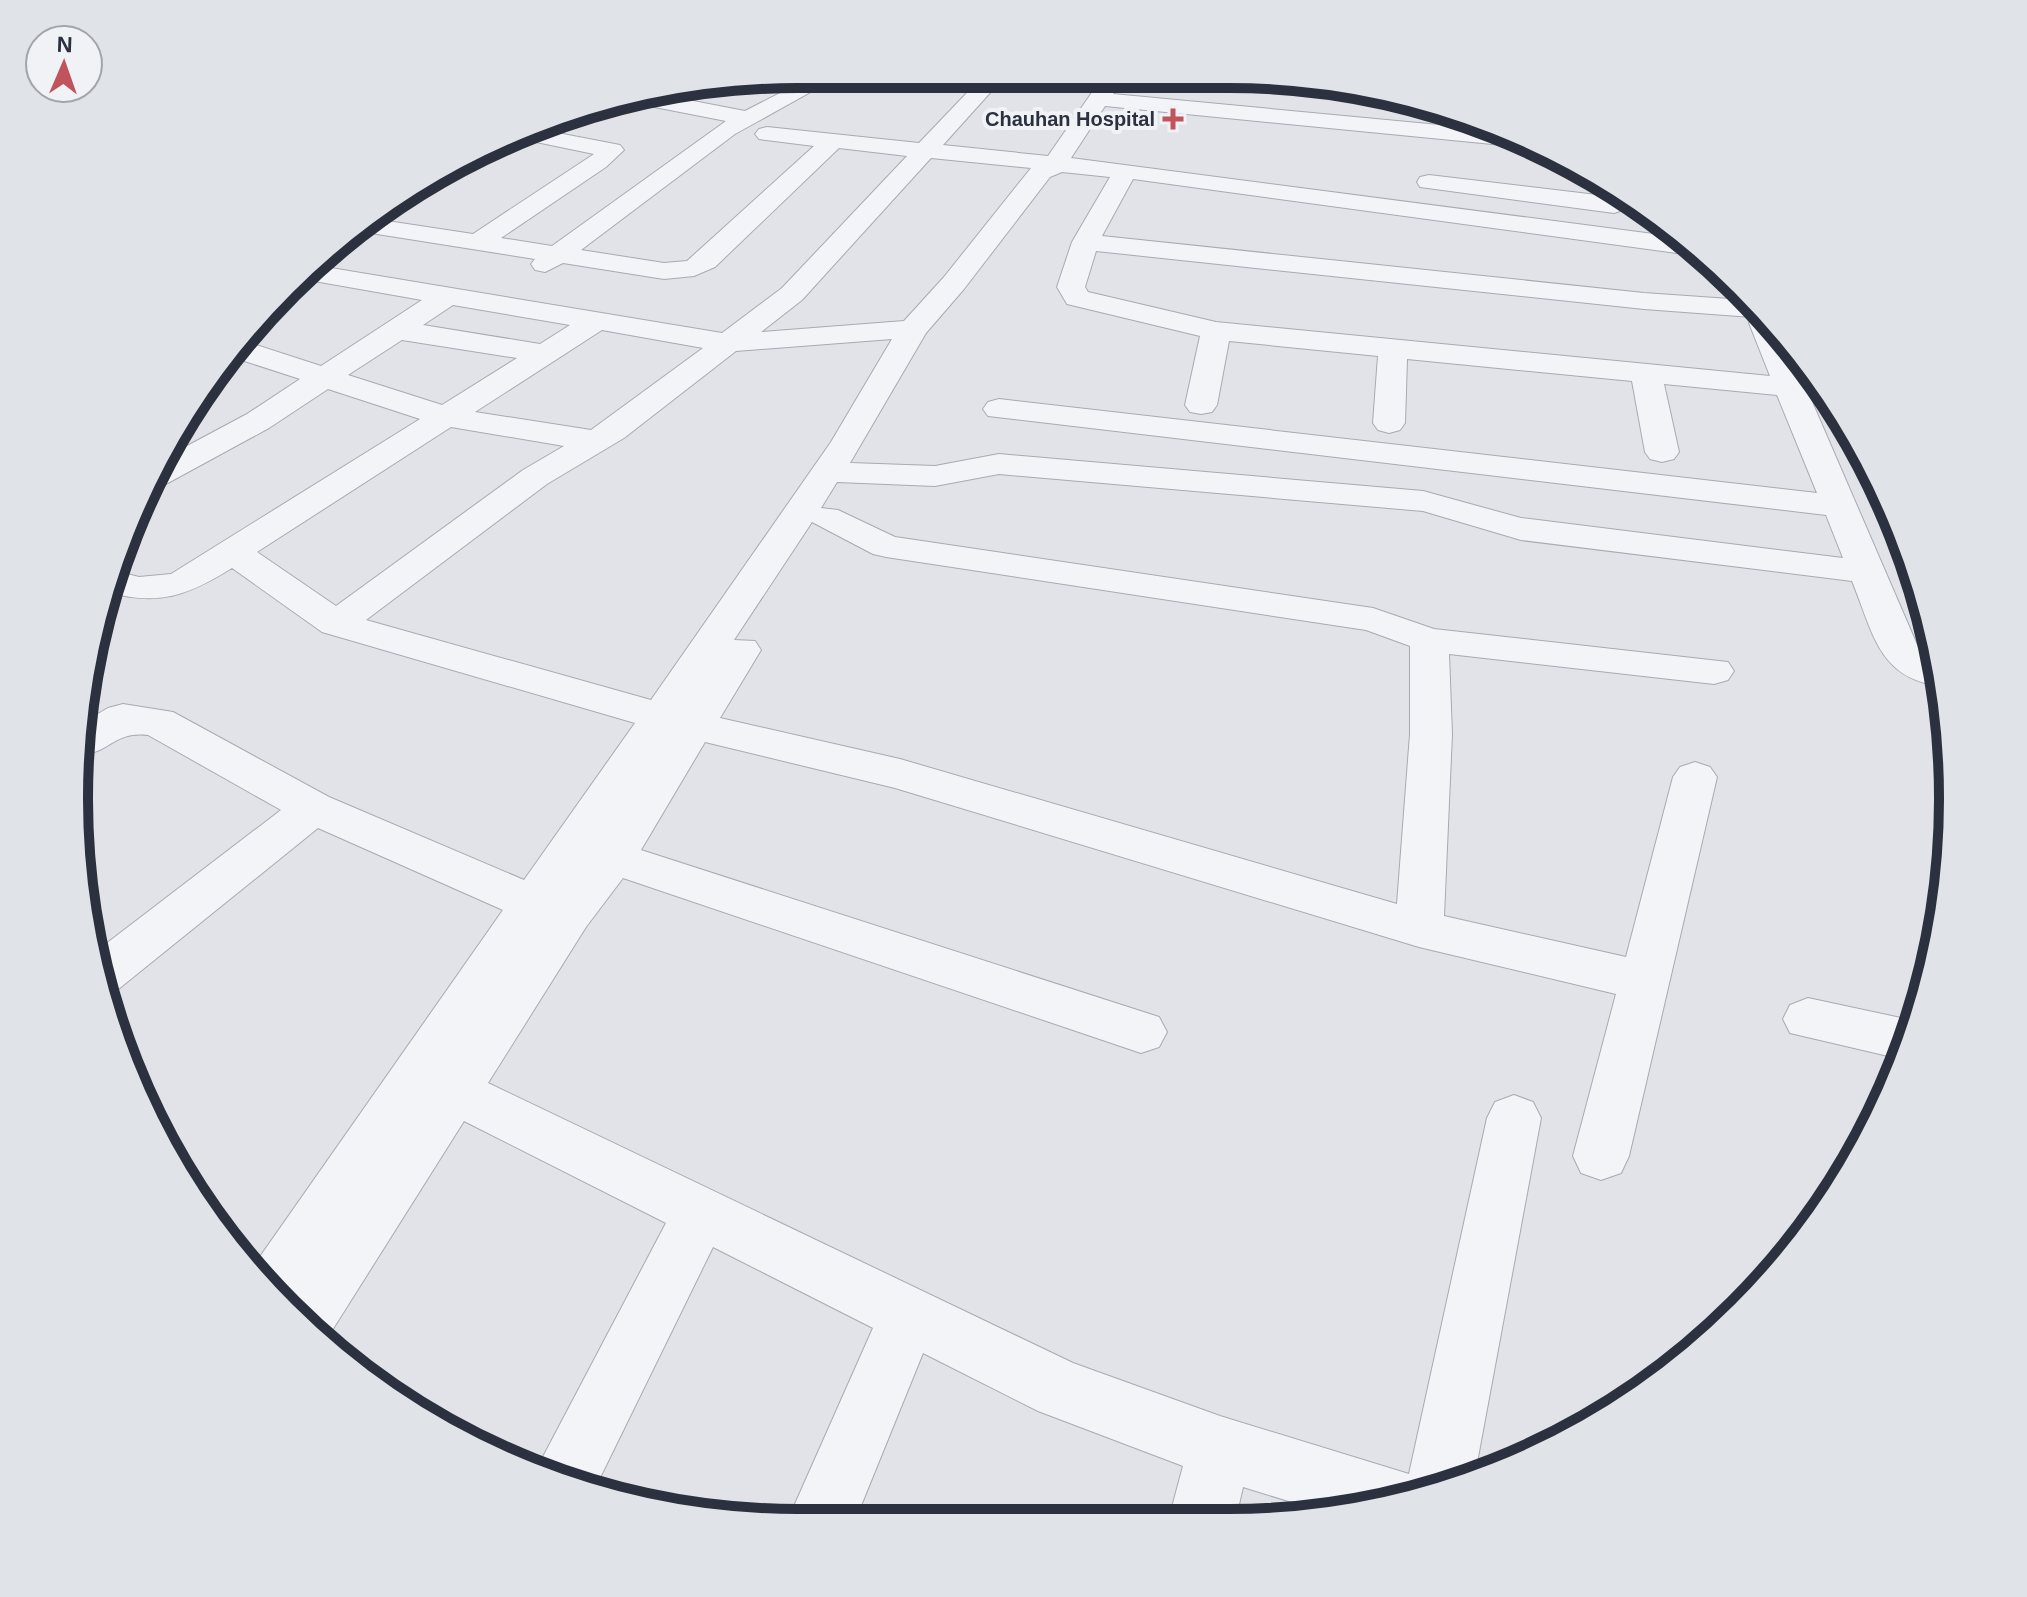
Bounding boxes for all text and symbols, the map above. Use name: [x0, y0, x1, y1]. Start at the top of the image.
north arrow: [24, 24, 104, 104]
text: N: [56, 32, 73, 57]
place label: Chauhan Hospital: [985, 108, 1155, 130]
marker: Chauhan Hospital: [1162, 108, 1184, 130]

